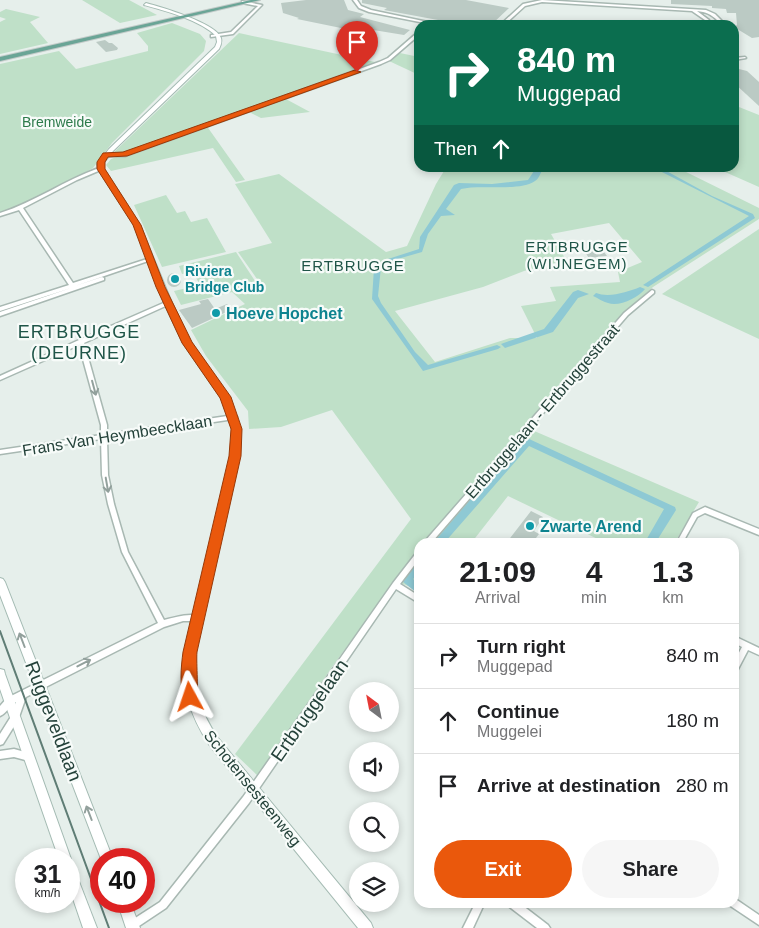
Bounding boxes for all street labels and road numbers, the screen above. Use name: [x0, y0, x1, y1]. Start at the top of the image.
street label: Ertbruggelaan - Ertbruggestraat: [462, 320, 623, 502]
street label: Frans Van Heymbeecklaan: [21, 412, 213, 459]
street label: Ertbruggelaan: [267, 655, 352, 765]
street label: Ruggeveldlaan: [21, 658, 86, 784]
street label: Schotensesteenweg: [201, 727, 305, 850]

